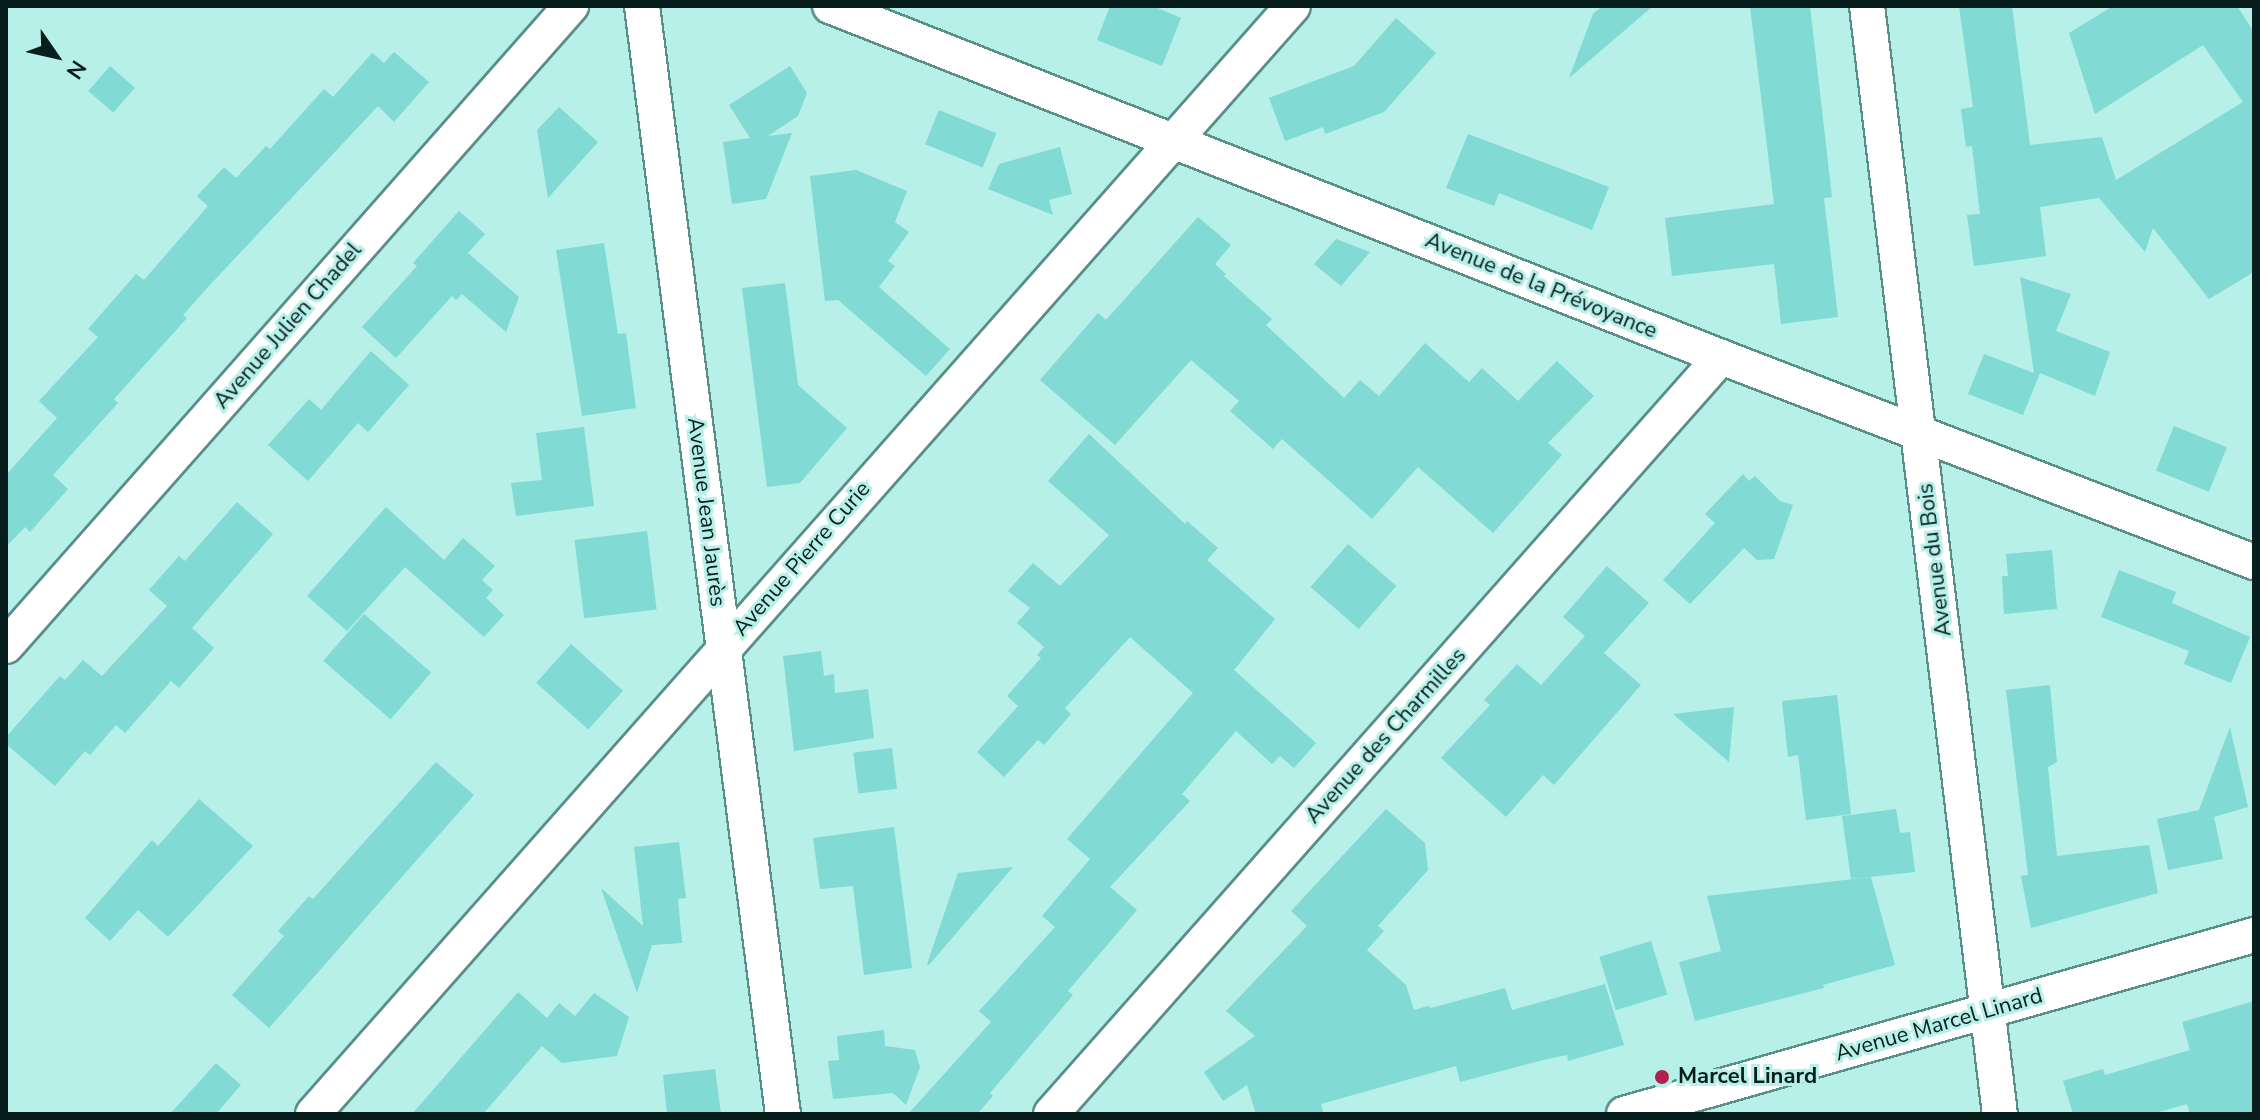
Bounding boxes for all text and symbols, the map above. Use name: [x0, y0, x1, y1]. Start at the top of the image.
north arrow: [16, 16, 96, 96]
text: N: [59, 54, 93, 85]
street label: Avenue de la Prévoyance: [1421, 227, 1661, 345]
street label: Avenue Julien Chadel: [209, 238, 367, 414]
street label: Avenue Jean Jaurès: [681, 416, 731, 608]
street label: Avenue Pierre Curie: [728, 476, 876, 642]
street label: Avenue du Bois: [1913, 482, 1957, 638]
street label: Avenue des Charmilles: [1300, 643, 1472, 829]
street label: Avenue Marcel Linard: [1832, 983, 2046, 1067]
place label: Marcel Linard: [1678, 1064, 1817, 1090]
marker: Marcel Linard: [1653, 1068, 1671, 1086]

